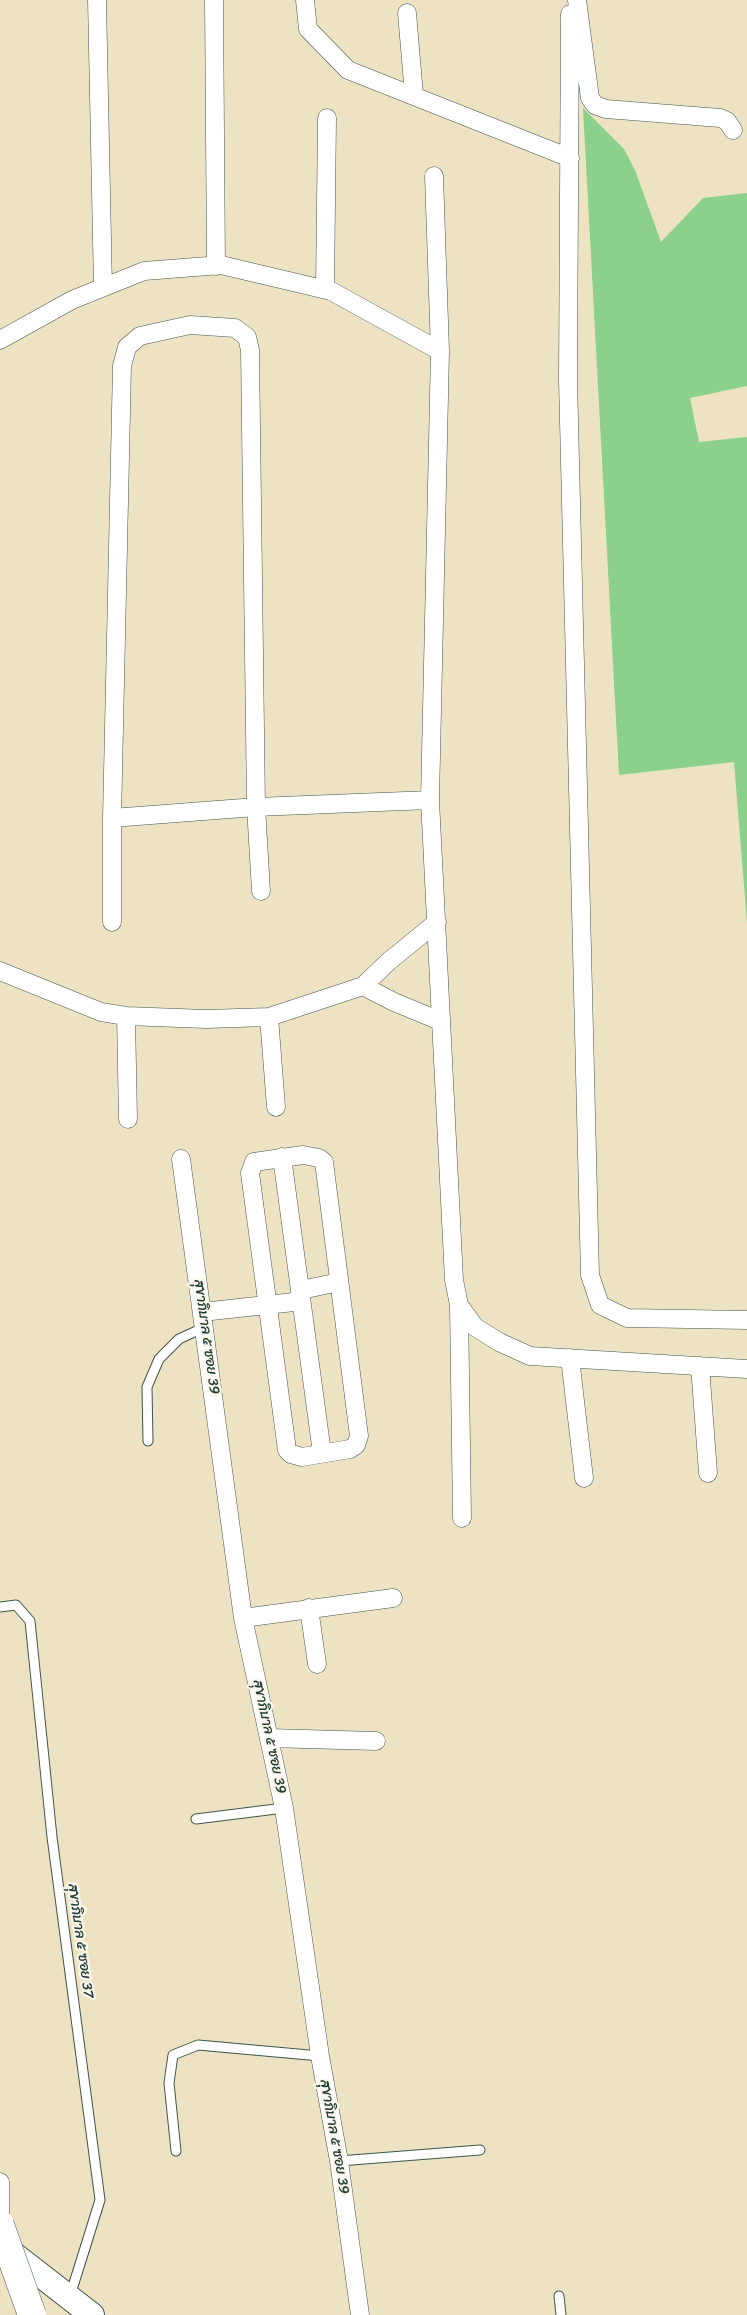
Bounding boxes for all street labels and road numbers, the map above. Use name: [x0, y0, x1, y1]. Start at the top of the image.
street label: สุขาภิบาล ๕ ซอย 39: [190, 1279, 222, 1395]
street label: สุขาภิบาล ๕ ซอย 39: [249, 1679, 289, 1795]
street label: สุขาภิบาล ๕ ซอย 37: [64, 1883, 96, 1999]
street label: สุขาภิบาล ๕ ซอย 39: [316, 2079, 352, 2195]

